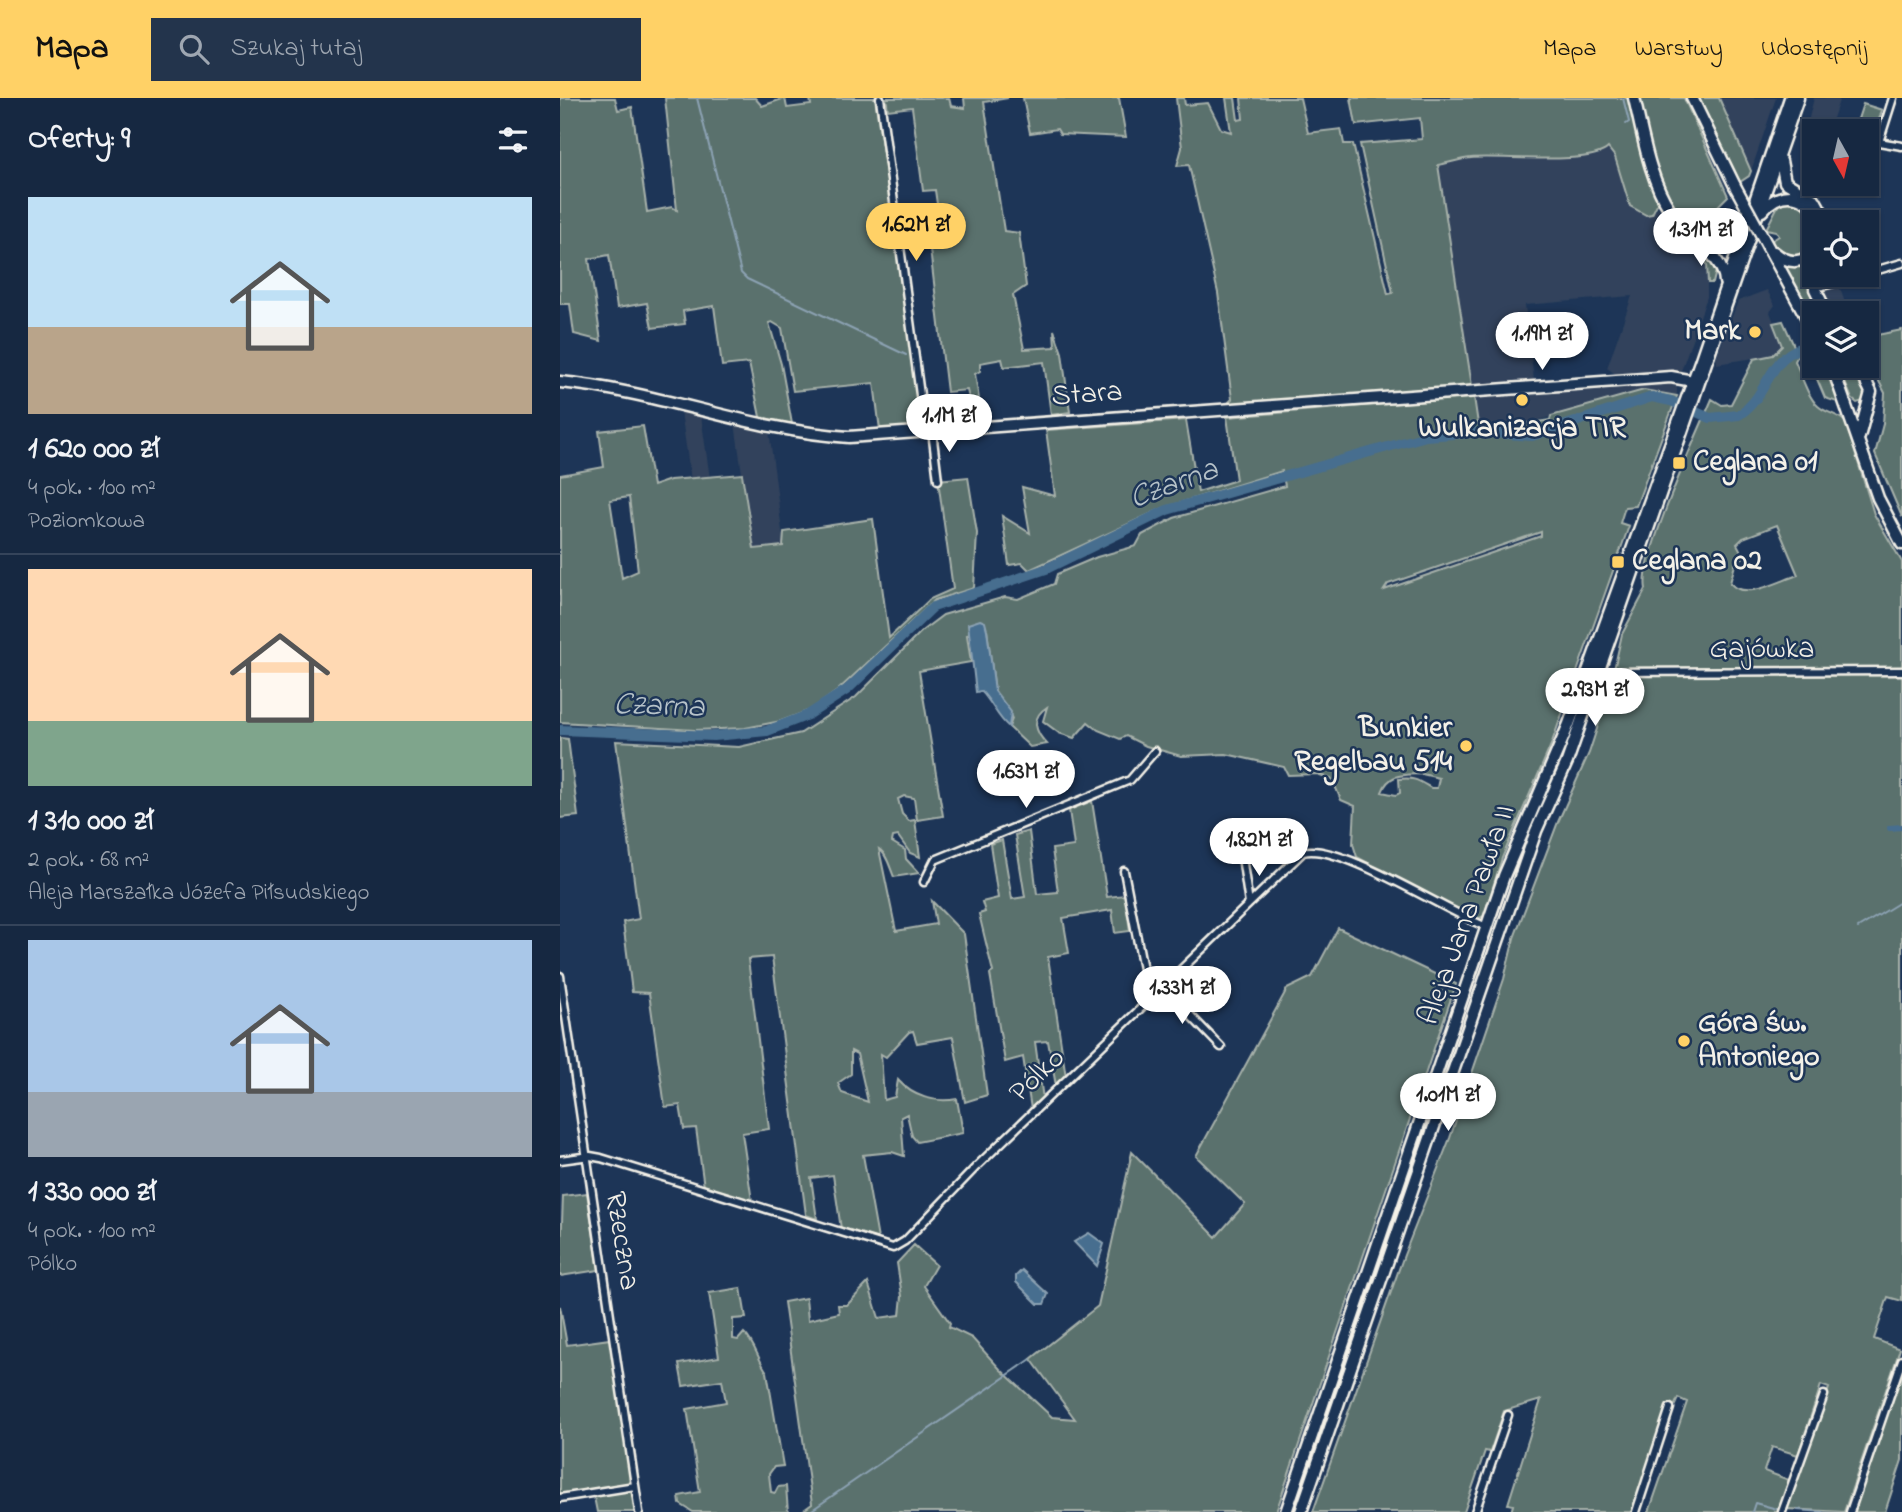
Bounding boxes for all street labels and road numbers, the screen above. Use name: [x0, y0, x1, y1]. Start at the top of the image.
street label: Stara: [1050, 371, 1124, 419]
street label: Gajówka: [1709, 628, 1815, 672]
street label: Aleja Jana Pawła II: [1408, 799, 1528, 1031]
street label: Pólko: [1000, 1038, 1076, 1114]
street label: Rzeczna: [591, 1188, 651, 1294]

